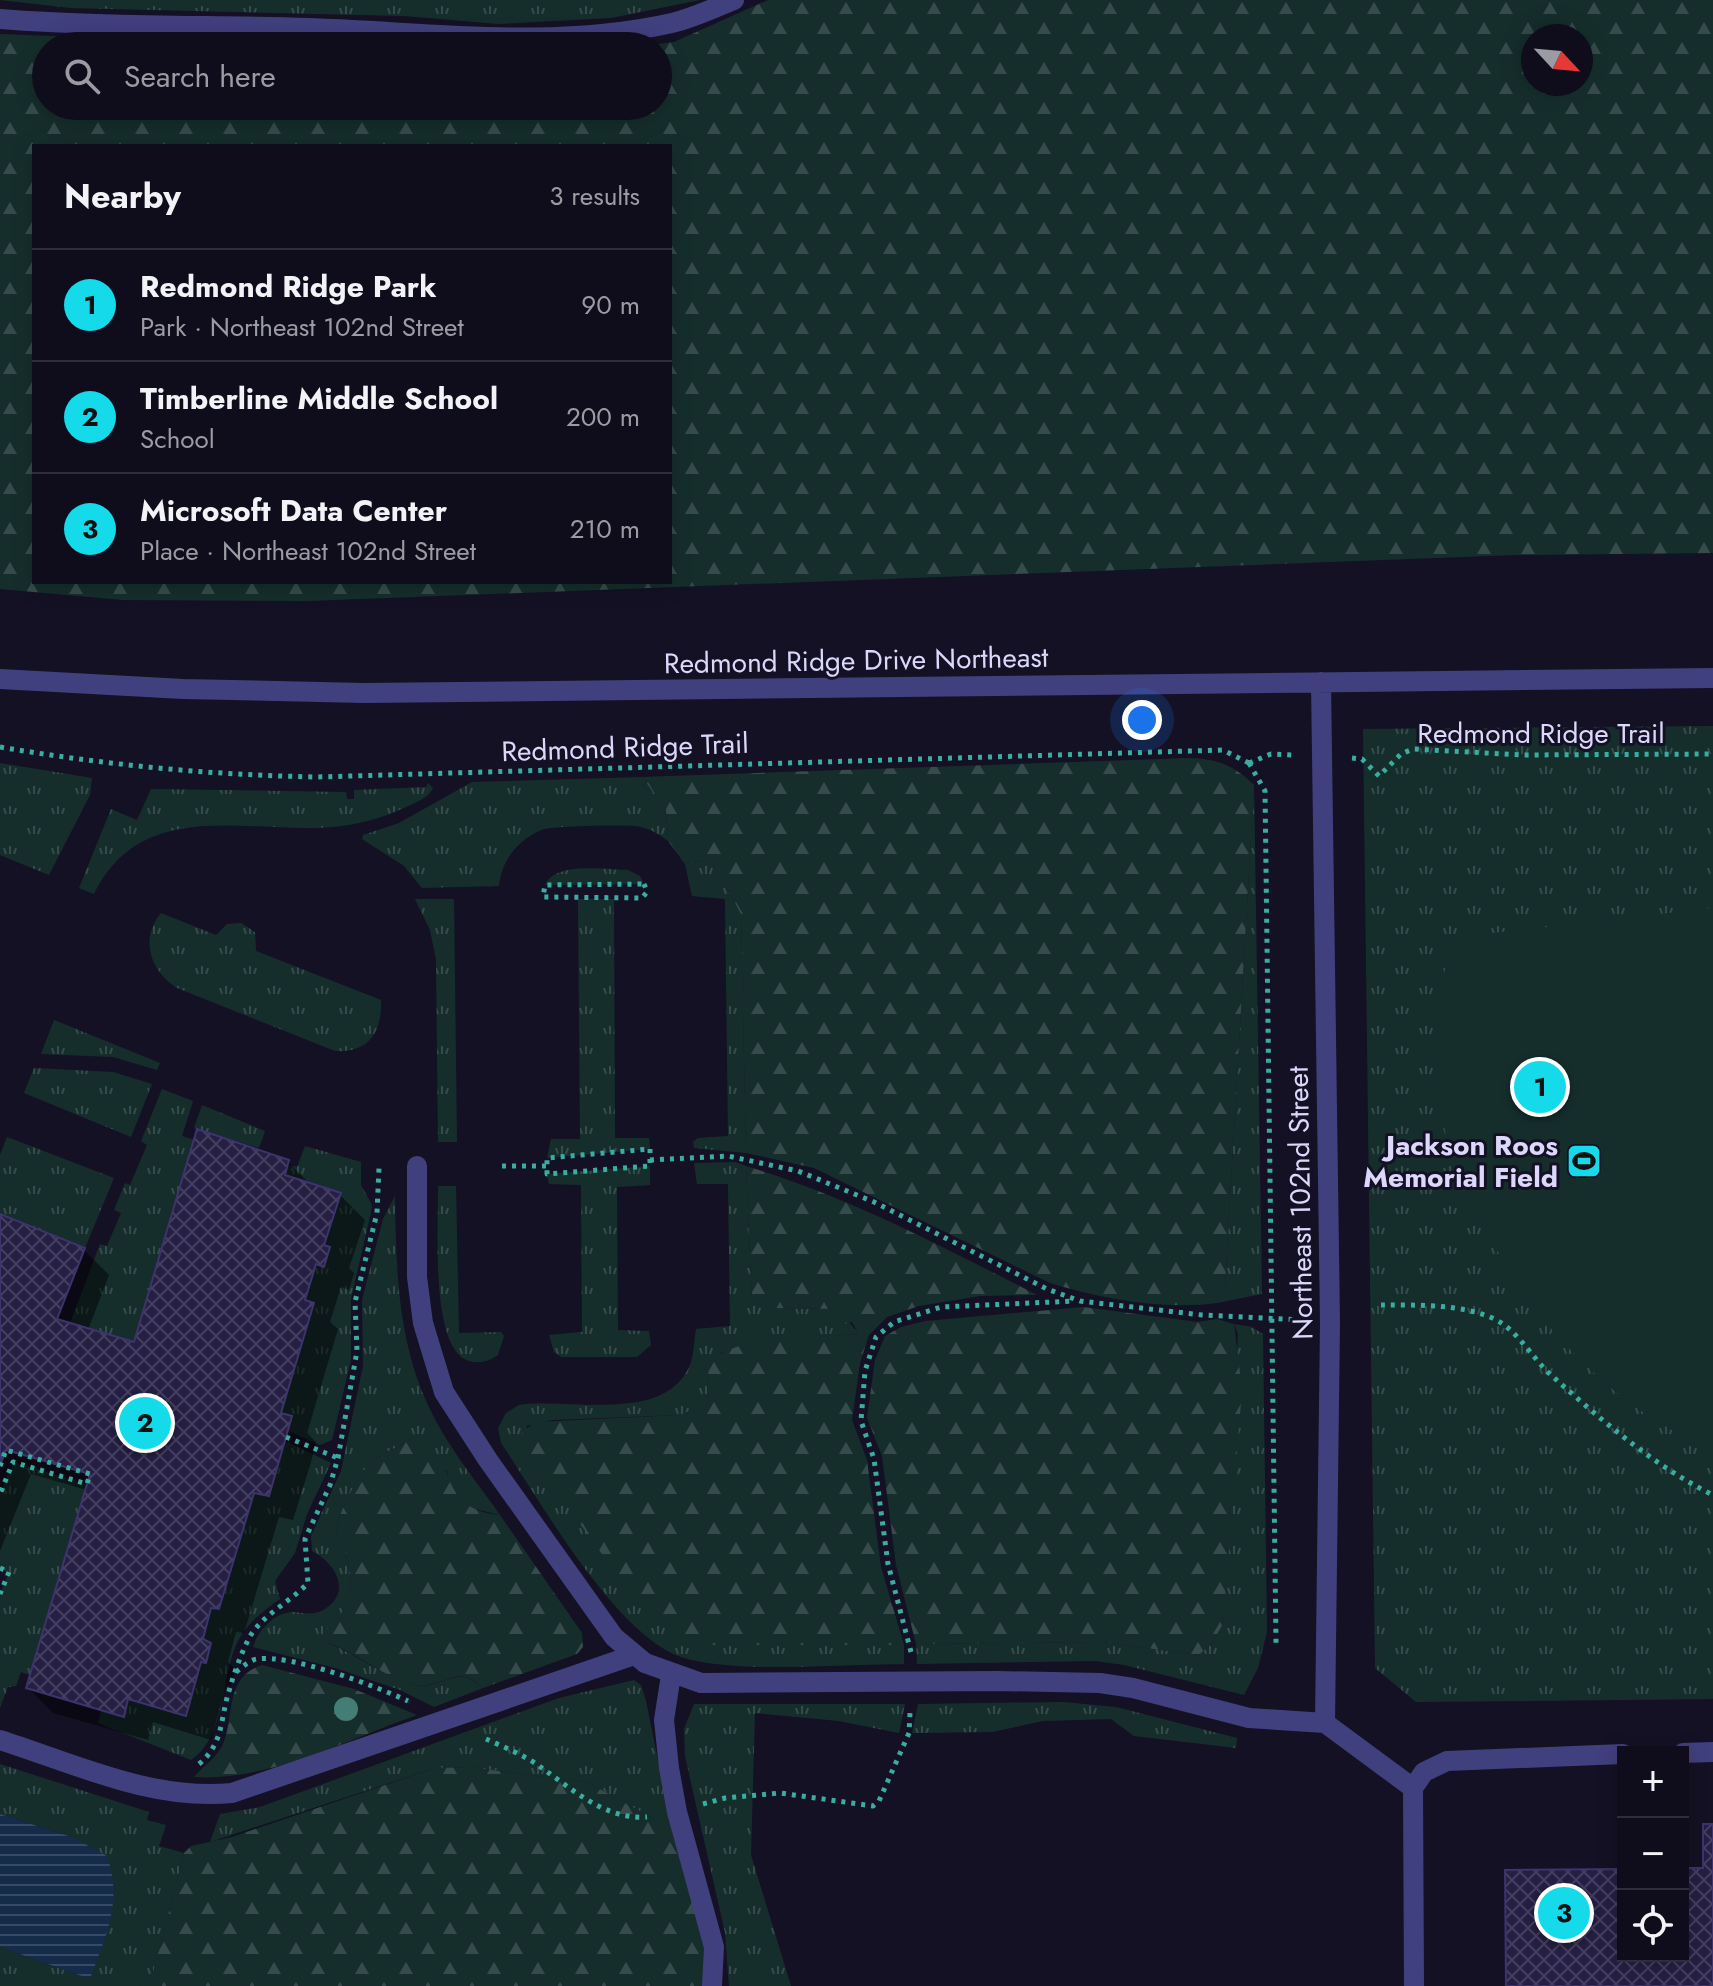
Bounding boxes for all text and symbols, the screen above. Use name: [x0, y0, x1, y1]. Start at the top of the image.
north arrow: [1521, 24, 1593, 96]
search box: [32, 32, 672, 120]
icon: search: [60, 54, 104, 98]
text: Search here: [124, 55, 276, 98]
text: Nearby: [64, 172, 181, 221]
text: 3 results: [549, 177, 640, 215]
text: Redmond Ridge Park: [140, 265, 436, 308]
text: 1: [83, 286, 97, 324]
text: 90 m: [581, 286, 640, 324]
text: Park · Northeast 102nd Street: [140, 308, 464, 346]
text: Timberline Middle School: [140, 377, 498, 420]
text: 2: [81, 398, 99, 436]
text: 200 m: [566, 398, 640, 436]
text: School: [140, 420, 215, 458]
text: Microsoft Data Center: [140, 489, 447, 532]
text: 3: [82, 510, 98, 548]
text: 210 m: [570, 510, 640, 548]
text: Place · Northeast 102nd Street: [140, 532, 476, 570]
street label: Redmond Ridge Drive Northeast: [663, 637, 1049, 684]
your location: [1122, 700, 1162, 740]
street label: Redmond Ridge Trail: [1417, 713, 1665, 754]
street label: Redmond Ridge Trail: [501, 723, 749, 772]
pin: 1: [1514, 1057, 1566, 1117]
street label: Northeast 102nd Street: [1278, 1066, 1323, 1340]
place label: Jackson Roos Memorial Field: [1363, 1125, 1558, 1198]
sports icon: Jackson Roos Memorial Field: [1565, 1142, 1603, 1180]
pin: 2: [119, 1393, 171, 1453]
map controls: [1617, 1746, 1689, 1962]
button: +: [1617, 1746, 1689, 1818]
button: −: [1617, 1818, 1689, 1890]
pin: 3: [1538, 1883, 1590, 1943]
button: locate: [1617, 1890, 1689, 1962]

